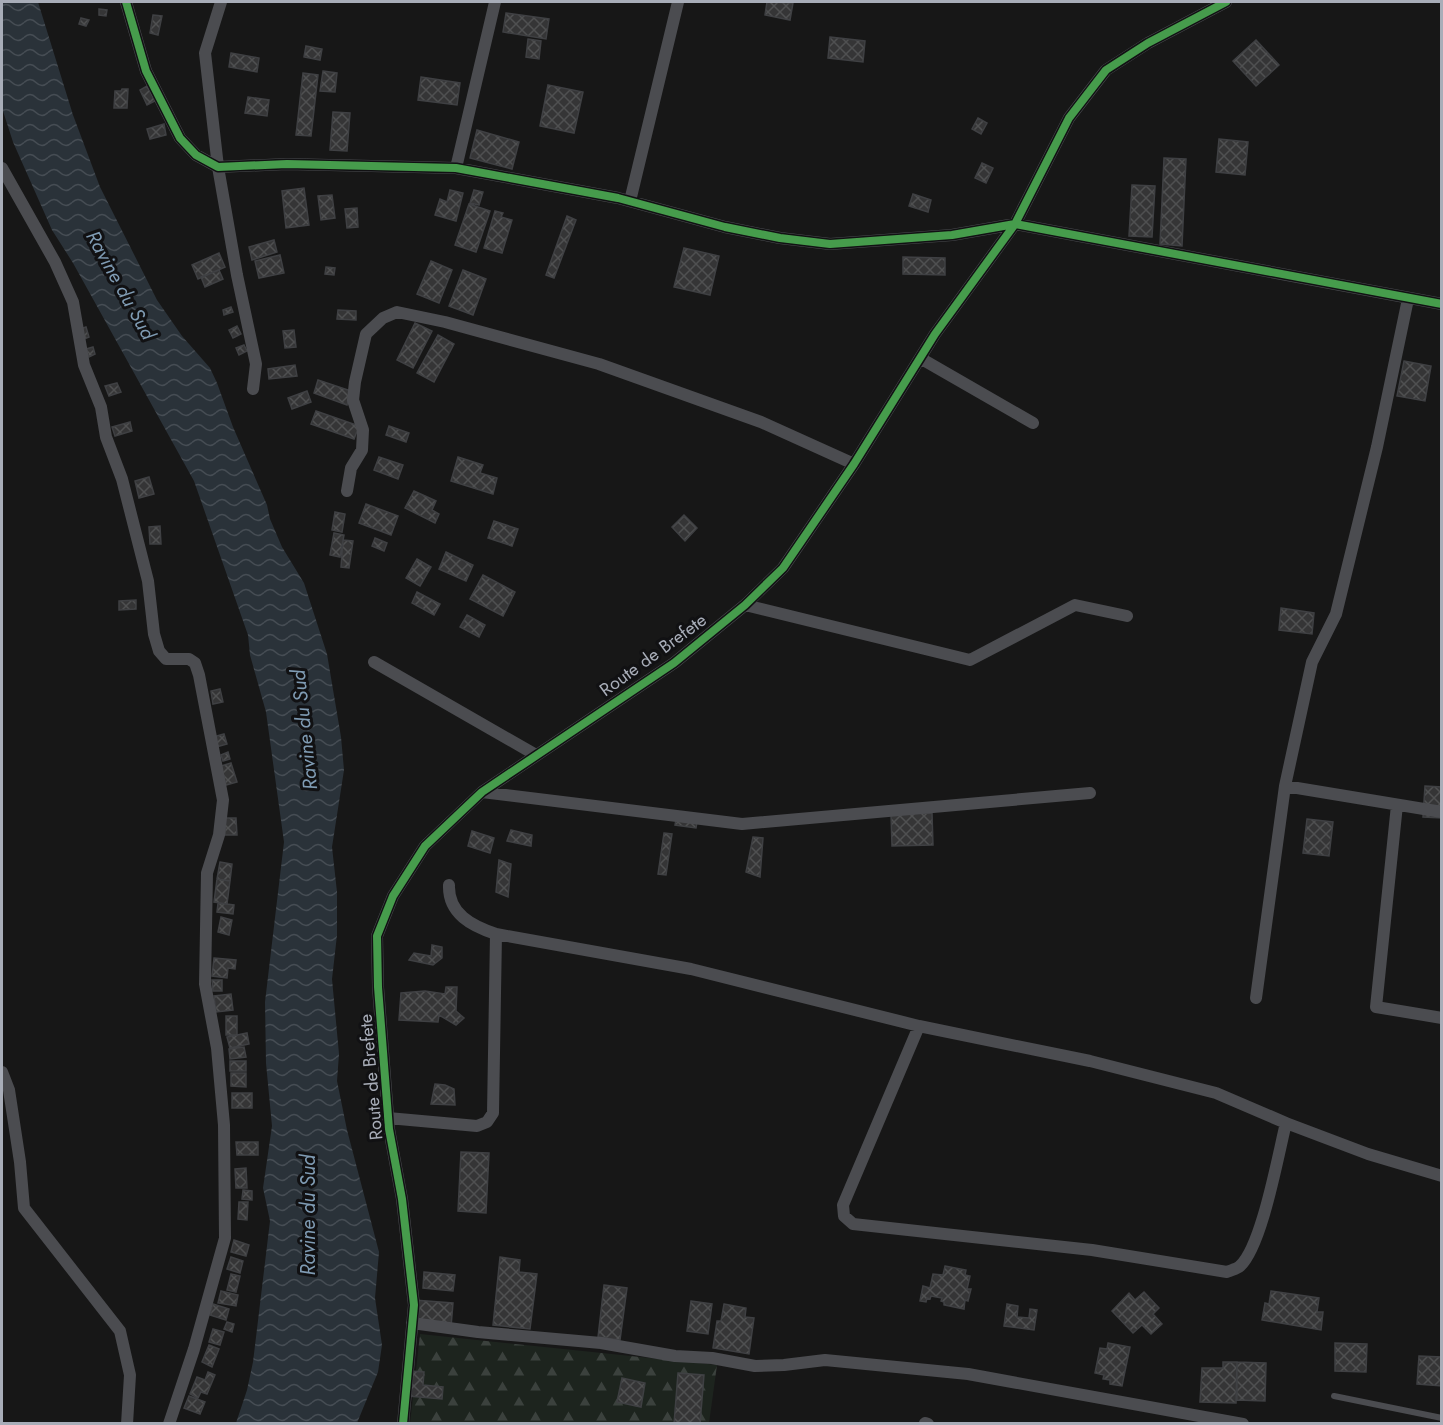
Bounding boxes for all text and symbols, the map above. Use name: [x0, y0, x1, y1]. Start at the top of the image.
water label: Ravine du Sud: [79, 225, 163, 346]
street label: Route de Brefete: [594, 607, 712, 703]
water label: Ravine du Sud: [284, 667, 325, 792]
street label: Route de Brefete: [353, 1013, 389, 1141]
water label: Ravine du Sud: [294, 1154, 323, 1275]

